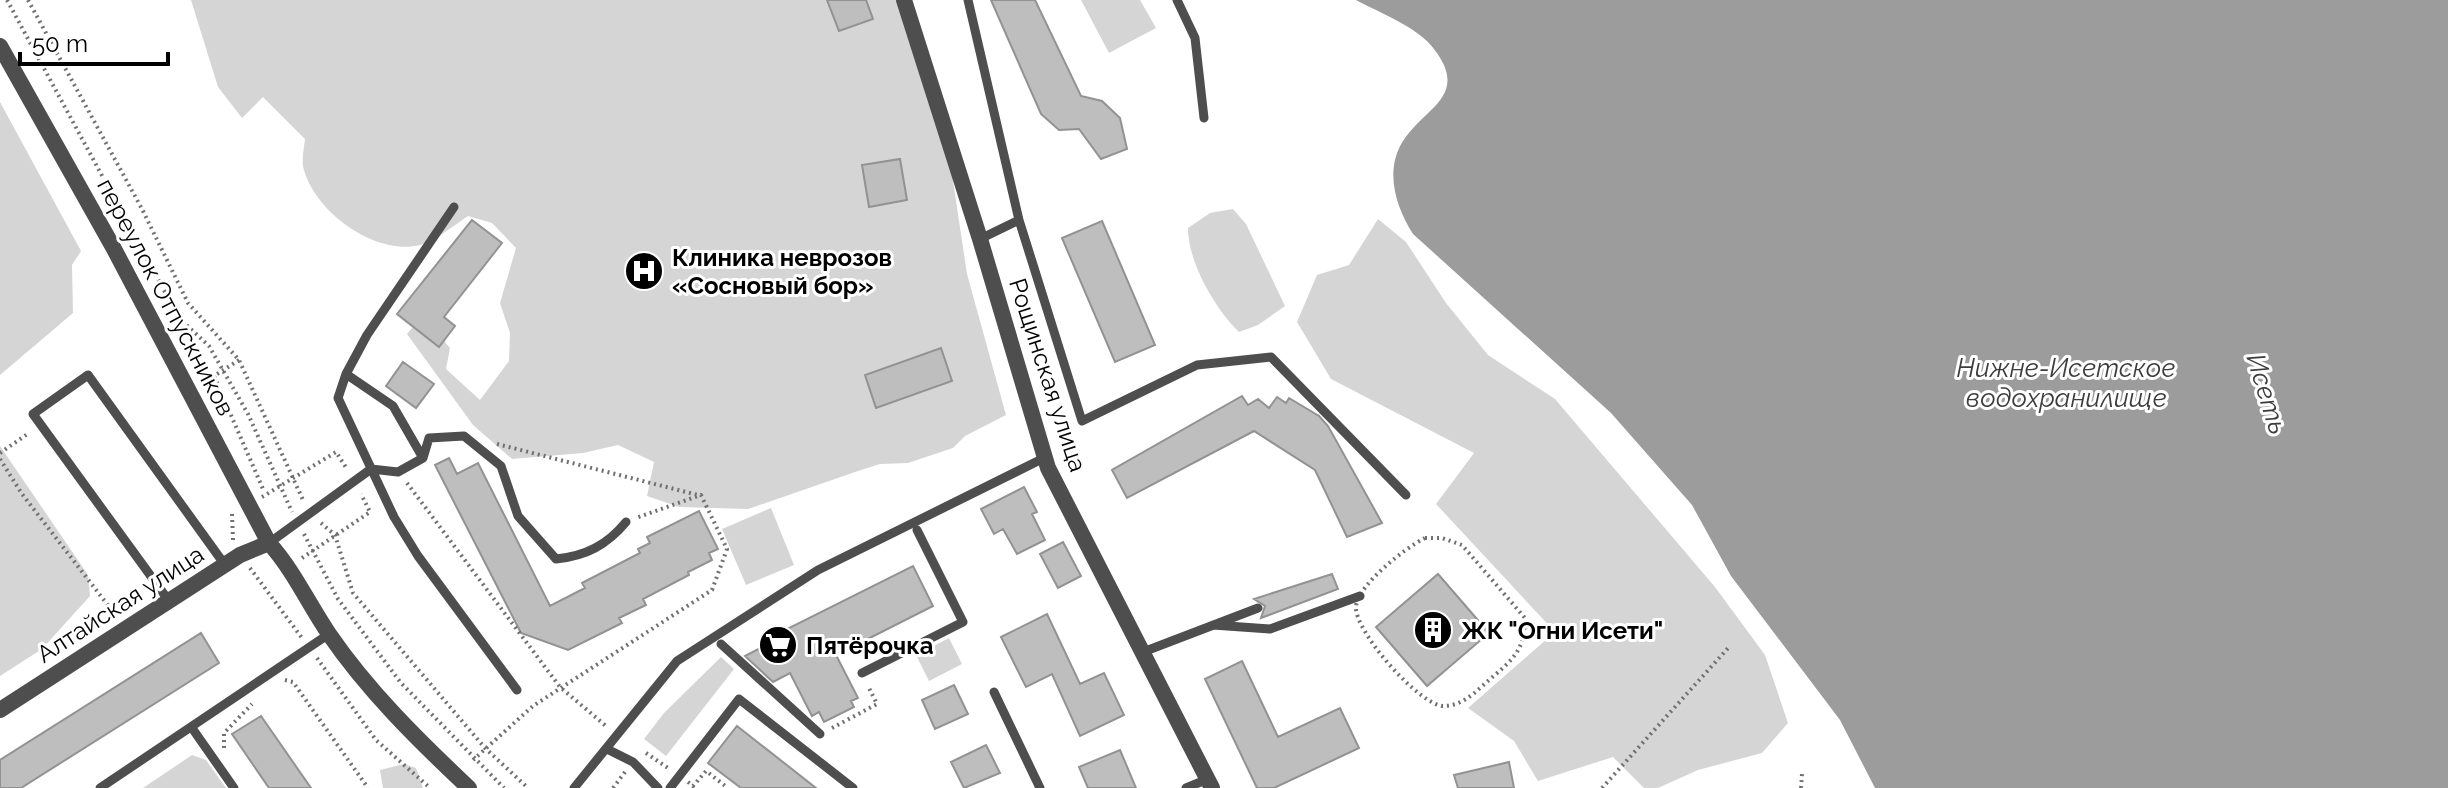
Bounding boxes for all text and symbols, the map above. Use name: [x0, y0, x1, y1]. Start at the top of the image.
scale bar: [20, 16, 168, 66]
text: 50 m: [32, 29, 88, 58]
street label: переулок Отпускников: [91, 173, 241, 421]
place label: Клиника неврозов «Сосновый бор»: [672, 243, 892, 300]
hospital icon: Клиника неврозов «Сосновый бор»: [623, 250, 665, 292]
street label: Рощинская улица: [1003, 275, 1093, 475]
water label: Исеть: [2241, 350, 2293, 438]
water label: Нижне-Исетское водохранилище: [1956, 353, 2176, 413]
street label: Алтайская улица: [31, 539, 209, 669]
building icon: ЖК "Огни Исети": [1412, 609, 1454, 651]
place label: ЖК "Огни Исети": [1461, 616, 1663, 645]
supermarket icon: Пятёрочка: [757, 624, 799, 666]
place label: Пятёрочка: [806, 631, 934, 660]

